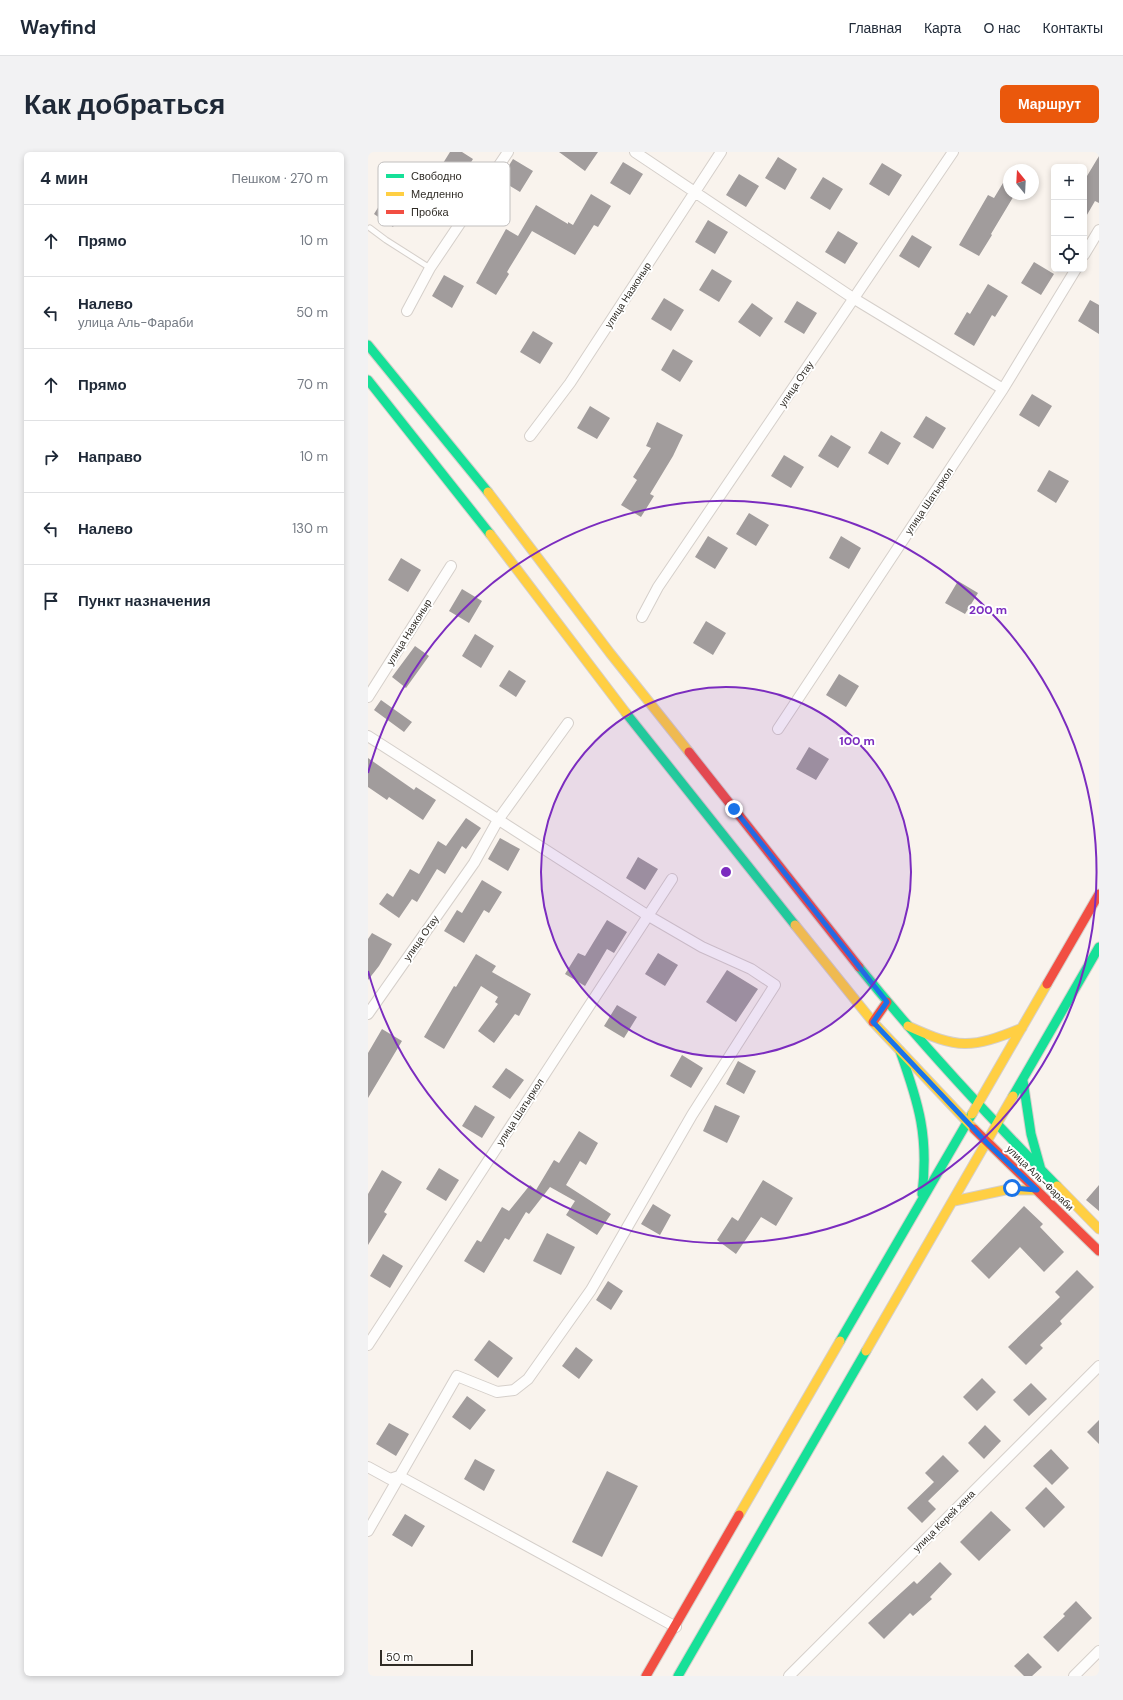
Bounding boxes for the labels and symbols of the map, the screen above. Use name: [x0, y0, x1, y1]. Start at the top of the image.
legend: [378, 162, 510, 226]
north arrow: [1003, 164, 1039, 200]
text: Свободно: [411, 169, 462, 183]
text: Медленно: [411, 187, 463, 201]
text: Пробка: [411, 205, 449, 219]
street label: улица Назконыр: [602, 259, 654, 330]
street label: улица Отау: [776, 358, 816, 410]
street label: улица Шатыркол: [902, 465, 956, 537]
street label: улица Назконыр: [383, 596, 435, 668]
text: 200 m: [969, 602, 1007, 618]
text: 100 m: [839, 733, 875, 749]
route end: [725, 800, 743, 818]
centre of rings: [719, 865, 733, 879]
street label: улица Отау: [401, 913, 441, 963]
street label: улица Шатыркол: [493, 1076, 547, 1148]
street label: улица Аль-Фараби: [1004, 1142, 1076, 1214]
route start: [1003, 1179, 1021, 1197]
street label: улица Керей хана: [910, 1487, 978, 1555]
scale bar: [380, 1648, 473, 1667]

